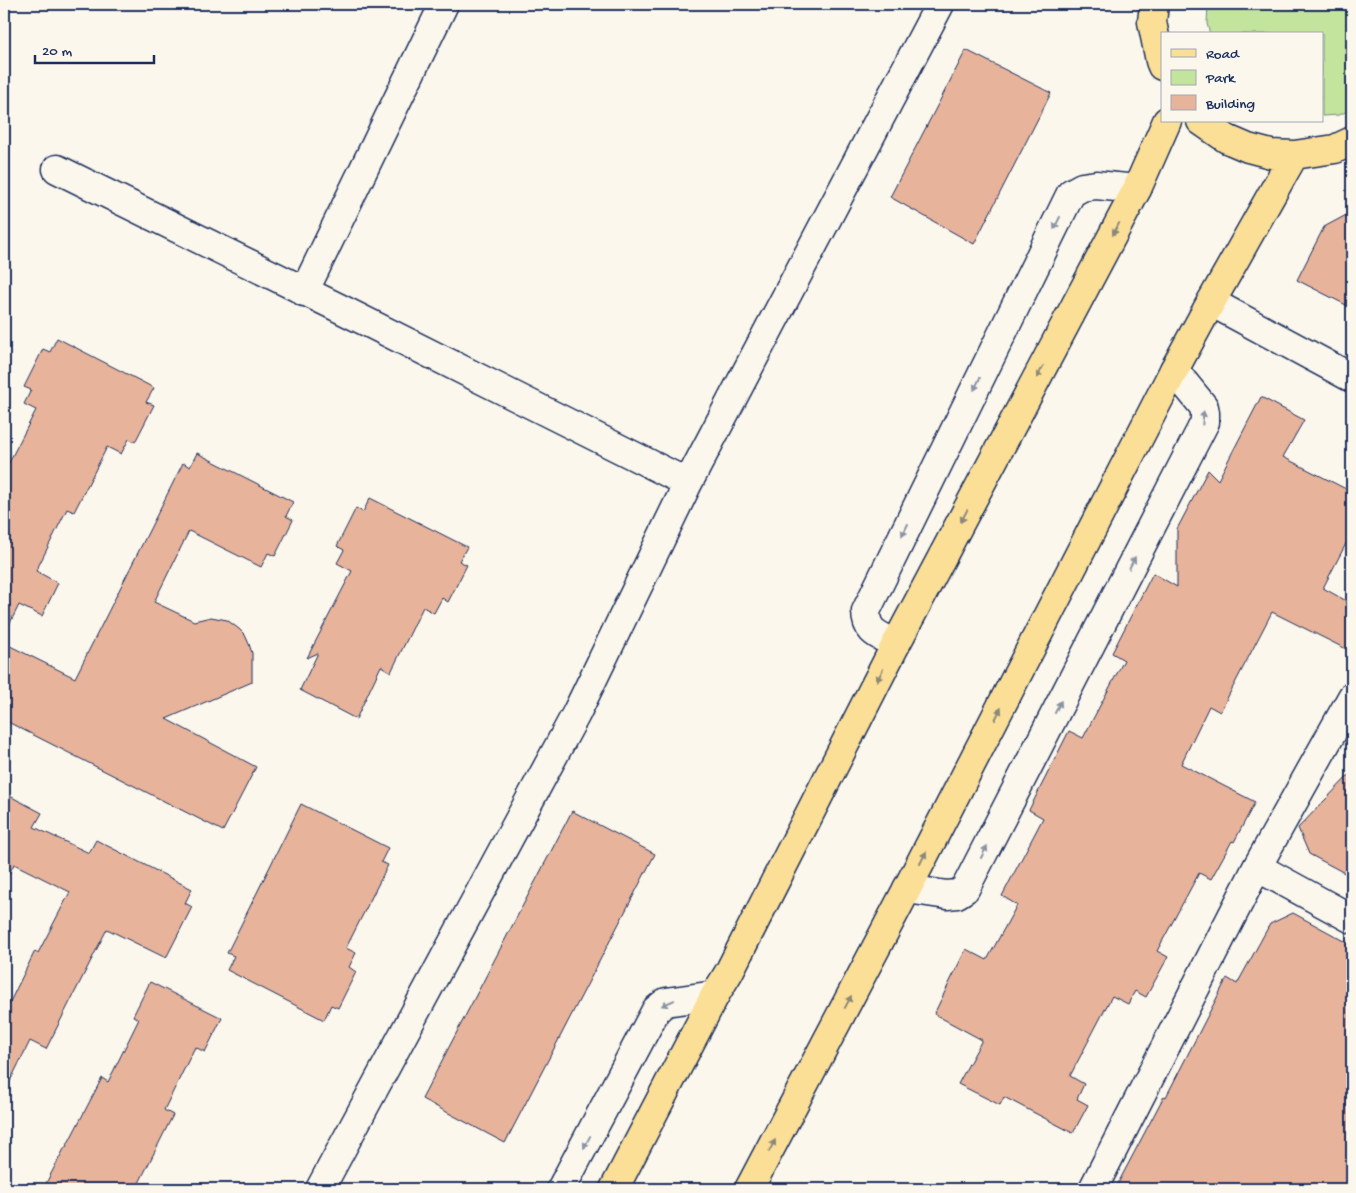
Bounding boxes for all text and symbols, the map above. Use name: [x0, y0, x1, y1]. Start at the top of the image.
scale bar: [35, 32, 154, 64]
legend: [1161, 32, 1324, 122]
text: 20 m: [42, 43, 72, 61]
text: Road: [1206, 46, 1240, 64]
text: Park: [1205, 70, 1236, 88]
text: Building: [1205, 96, 1255, 114]
one-way arrow: [1052, 216, 1060, 230]
one-way arrow: [1112, 222, 1121, 235]
one-way arrow: [1036, 365, 1044, 380]
one-way arrow: [973, 377, 981, 392]
one-way arrow: [1199, 409, 1207, 425]
one-way arrow: [960, 509, 968, 523]
one-way arrow: [901, 523, 909, 537]
one-way arrow: [1128, 556, 1136, 570]
one-way arrow: [876, 668, 884, 682]
one-way arrow: [1054, 700, 1062, 715]
one-way arrow: [994, 707, 1002, 721]
one-way arrow: [980, 845, 988, 859]
one-way arrow: [919, 851, 927, 866]
one-way arrow: [844, 995, 852, 1010]
one-way arrow: [660, 999, 675, 1008]
one-way arrow: [583, 1134, 591, 1149]
one-way arrow: [768, 1139, 776, 1153]

